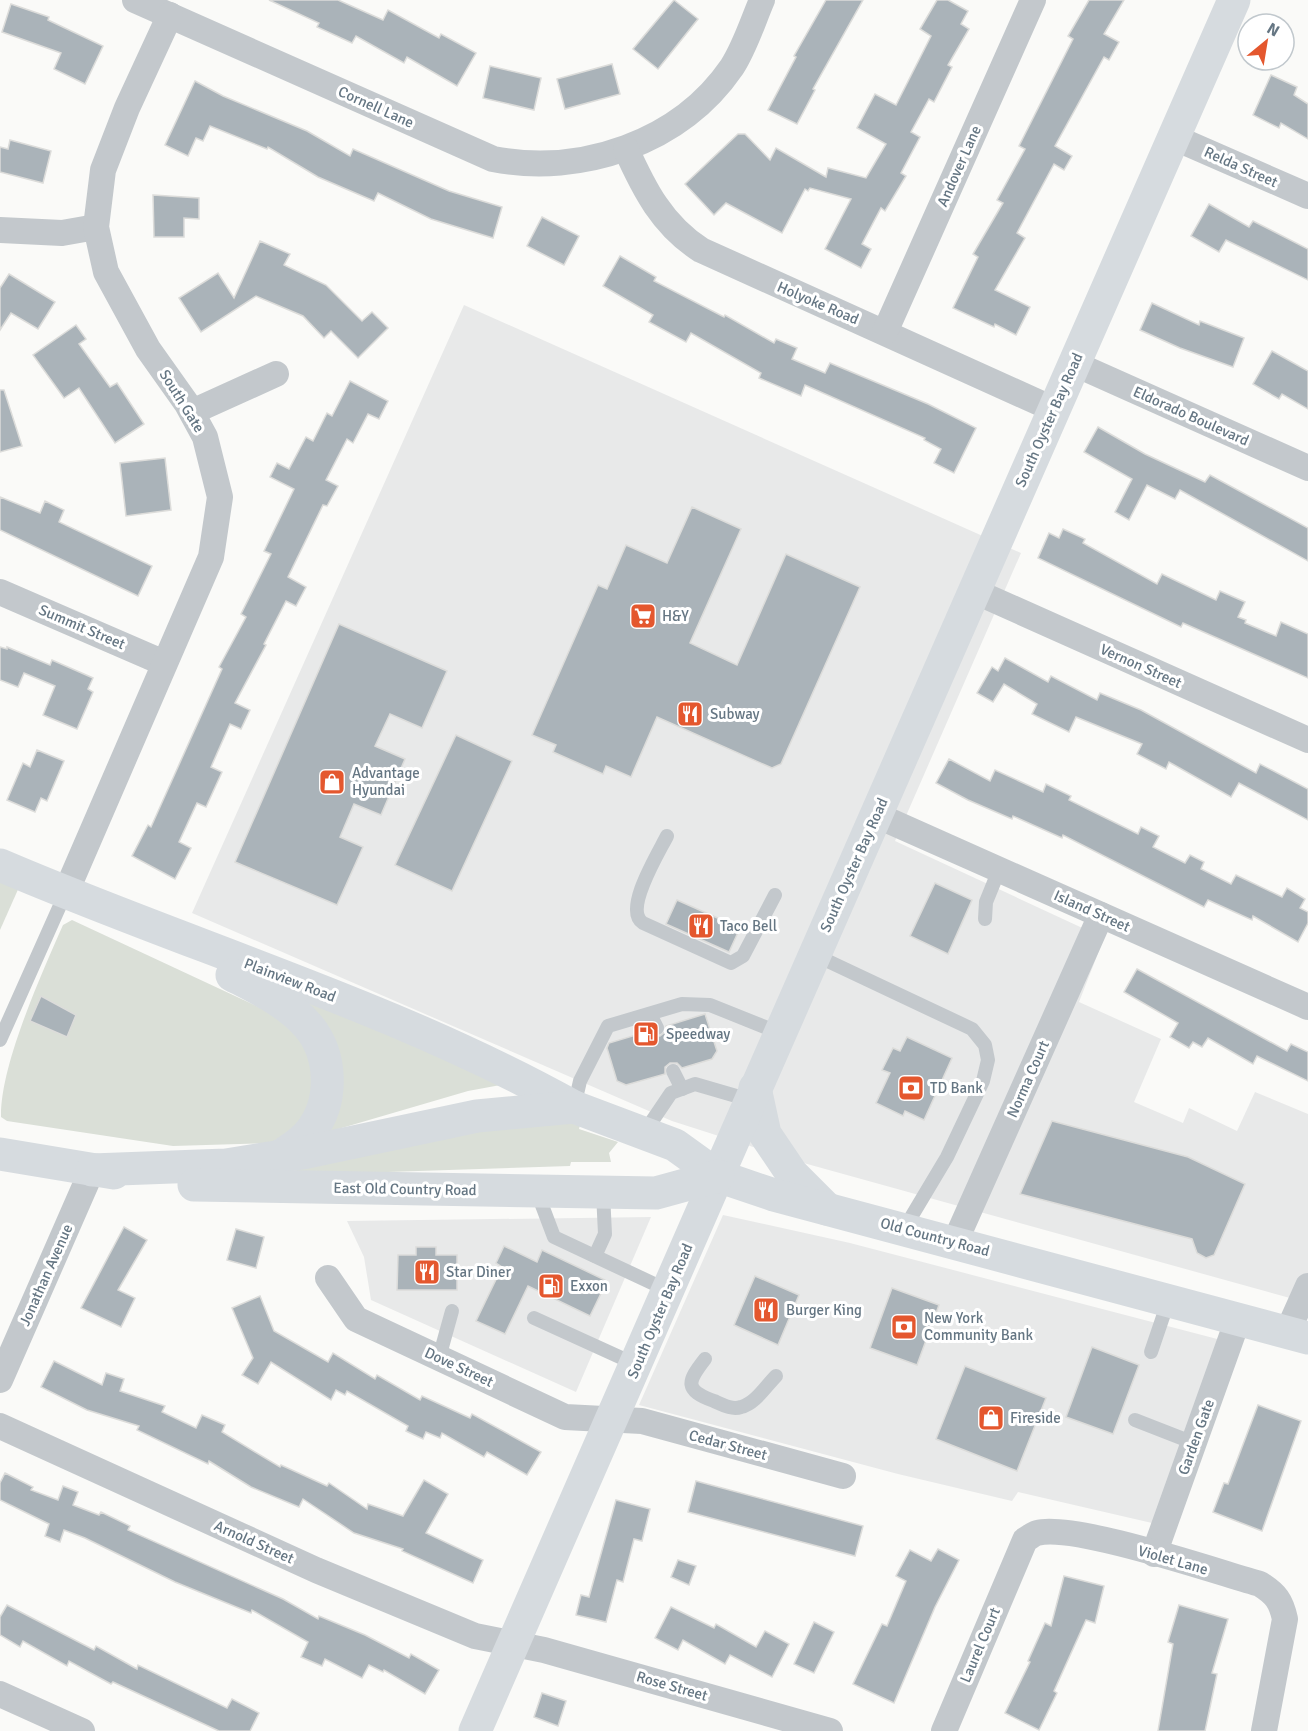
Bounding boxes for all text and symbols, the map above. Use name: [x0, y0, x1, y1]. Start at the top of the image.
north arrow: [1236, 12, 1296, 72]
text: N: [1263, 18, 1283, 41]
street label: Cornell Lane: [335, 82, 417, 132]
street label: Andover Lane: [933, 123, 985, 209]
street label: Relda Street: [1201, 143, 1281, 191]
street label: Holyoke Road: [774, 278, 862, 328]
street label: South Oyster Bay Road: [1011, 350, 1087, 490]
street label: South Gate: [156, 366, 208, 436]
street label: Eldorado Boulevard: [1130, 382, 1252, 450]
street label: Summit Street: [36, 601, 128, 653]
supermarket icon: H&Y: [628, 601, 658, 631]
place label: H&Y: [662, 607, 689, 625]
street label: Vernon Street: [1097, 640, 1185, 692]
restaurant icon: Subway: [675, 699, 705, 729]
place label: Subway: [710, 705, 760, 723]
place label: Advantage Hyundai: [352, 764, 420, 799]
shop icon: Advantage Hyundai: [317, 767, 347, 797]
street label: South Oyster Bay Road: [816, 795, 892, 935]
street label: Island Street: [1051, 886, 1133, 936]
restaurant icon: Taco Bell: [686, 911, 716, 941]
place label: Taco Bell: [720, 917, 777, 935]
street label: Plainview Road: [242, 954, 338, 1006]
fuel station icon: Speedway: [631, 1019, 661, 1049]
place label: Speedway: [666, 1025, 730, 1043]
street label: Norma Court: [1003, 1038, 1053, 1120]
bank icon: TD Bank: [896, 1073, 926, 1103]
place label: TD Bank: [930, 1079, 983, 1097]
street label: East Old Country Road: [333, 1179, 477, 1199]
street label: Old Country Road: [879, 1214, 992, 1260]
street label: Jonathan Avenue: [15, 1221, 77, 1329]
street label: South Oyster Bay Road: [623, 1241, 697, 1381]
restaurant icon: Star Diner: [412, 1257, 442, 1287]
place label: Star Diner: [446, 1263, 511, 1281]
fuel station icon: Exxon: [536, 1271, 566, 1301]
place label: Exxon: [570, 1277, 608, 1295]
restaurant icon: Burger King: [751, 1295, 781, 1325]
place label: Burger King: [786, 1301, 862, 1319]
place label: New York Community Bank: [924, 1309, 1034, 1344]
bank icon: New York Community Bank: [889, 1312, 919, 1342]
street label: Dove Street: [422, 1343, 496, 1391]
street label: Garden Gate: [1174, 1397, 1218, 1477]
shop icon: Fireside: [976, 1403, 1006, 1433]
place label: Fireside: [1010, 1409, 1061, 1427]
street label: Cedar Street: [687, 1426, 769, 1464]
street label: Arnold Street: [211, 1516, 297, 1568]
street label: Violet Lane: [1136, 1541, 1210, 1579]
street label: Laurel Court: [956, 1605, 1004, 1685]
street label: Rose Street: [634, 1667, 710, 1705]

